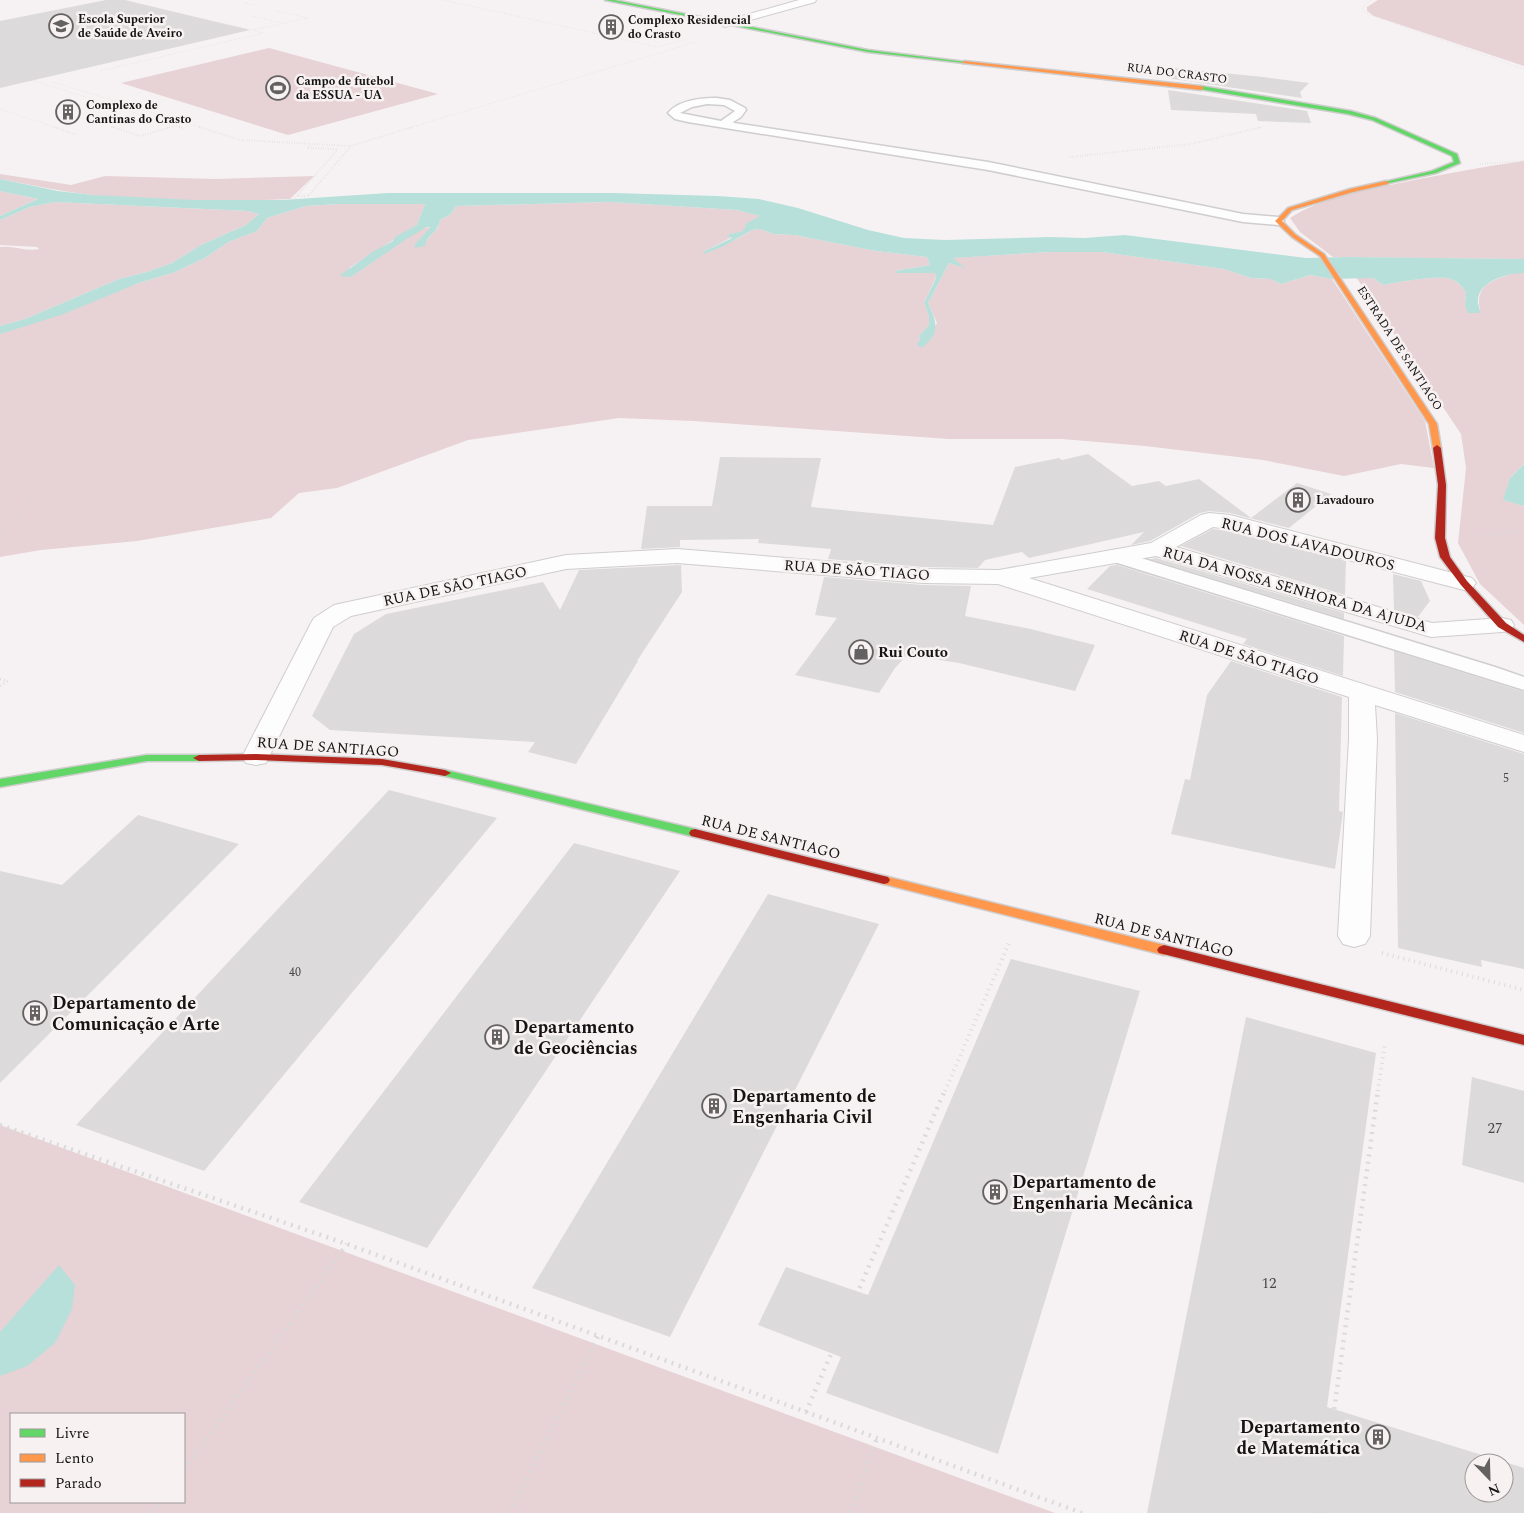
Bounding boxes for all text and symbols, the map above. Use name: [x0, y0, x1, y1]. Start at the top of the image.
place label: Escola Superior de Saúde de Aveiro: [78, 10, 183, 43]
place label: Complexo Residencial do Crasto: [628, 11, 751, 44]
school or university icon: Escola Superior de Saúde de Aveiro: [48, 13, 74, 39]
building icon: Complexo Residencial do Crasto: [598, 14, 624, 40]
street label: RUA DO CRASTO: [1126, 58, 1228, 89]
place label: Campo de futebol da ESSUA - UA: [296, 72, 394, 105]
sports icon: Campo de futebol da ESSUA - UA: [265, 75, 291, 101]
place label: Complexo de Cantinas do Crasto: [86, 96, 192, 129]
building icon: Complexo de Cantinas do Crasto: [55, 99, 81, 125]
street label: ESTRADA DE SANTIAGO: [1352, 282, 1447, 414]
building icon: Lavadouro: [1285, 487, 1311, 513]
place label: Lavadouro: [1316, 491, 1375, 510]
street label: RUA DOS LAVADOUROS: [1219, 512, 1397, 577]
street label: RUA DA NOSSA SENHORA DA AJUDA: [1160, 541, 1430, 638]
street label: RUA DE SÃO TIAGO: [783, 554, 931, 587]
street label: RUA DE SÃO TIAGO: [381, 560, 529, 613]
street label: RUA DE SÃO TIAGO: [1176, 624, 1322, 691]
shop icon: Rui Couto: [848, 639, 874, 665]
place label: Rui Couto: [878, 641, 948, 664]
street label: RUA DE SANTIAGO: [256, 731, 400, 764]
house number: 5: [1503, 769, 1509, 788]
street label: RUA DE SANTIAGO: [699, 809, 843, 866]
street label: RUA DE SANTIAGO: [1092, 907, 1236, 964]
house number: 40: [289, 963, 301, 982]
place label: Departamento de Comunicação e Arte: [52, 990, 220, 1038]
building icon: Departamento de Comunicação e Arte: [22, 1000, 48, 1026]
place label: Departamento de Geociências: [514, 1014, 638, 1062]
building icon: Departamento de Geociências: [484, 1024, 510, 1050]
place label: Departamento de Engenharia Civil: [732, 1083, 876, 1131]
building icon: Departamento de Engenharia Civil: [701, 1093, 727, 1119]
house number: 27: [1487, 1117, 1503, 1140]
place label: Departamento de Engenharia Mecânica: [1012, 1169, 1194, 1217]
building icon: Departamento de Engenharia Mecânica: [982, 1179, 1008, 1205]
house number: 12: [1261, 1272, 1277, 1295]
legend: [10, 1413, 185, 1503]
place label: Departamento de Matemática: [1237, 1414, 1361, 1462]
text: Livre: [55, 1422, 90, 1445]
building icon: Departamento de Matemática: [1365, 1424, 1391, 1450]
text: Lento: [55, 1447, 94, 1470]
north arrow: [1464, 1453, 1514, 1503]
text: Parado: [55, 1472, 102, 1495]
text: N: [1485, 1478, 1503, 1501]

